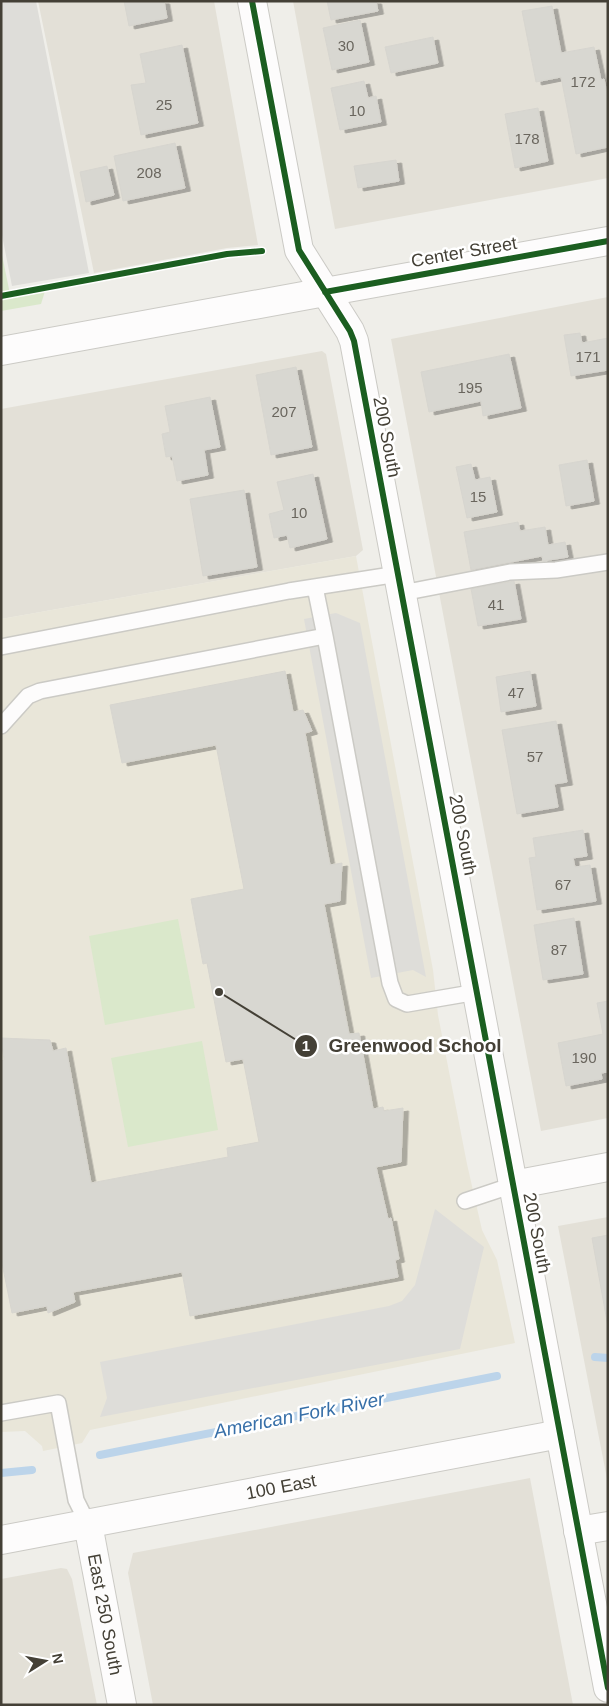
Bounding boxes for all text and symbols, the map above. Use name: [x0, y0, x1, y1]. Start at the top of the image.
house number: 30: [338, 37, 354, 54]
house number: 172: [570, 73, 596, 90]
house number: 25: [156, 96, 172, 113]
house number: 10: [349, 102, 365, 119]
house number: 178: [514, 130, 540, 147]
house number: 208: [136, 164, 162, 181]
street label: Center Street: [410, 233, 518, 271]
house number: 171: [575, 348, 601, 365]
house number: 195: [457, 379, 483, 396]
street label: 200 South: [369, 395, 405, 479]
house number: 207: [271, 403, 297, 420]
house number: 15: [470, 488, 486, 505]
house number: 10: [291, 504, 307, 521]
house number: 41: [488, 596, 504, 613]
house number: 47: [508, 684, 524, 701]
house number: 57: [527, 748, 543, 765]
street label: 200 South: [445, 793, 481, 877]
house number: 67: [555, 876, 571, 893]
house number: 87: [551, 941, 567, 958]
callout: Greenwood School: [294, 1029, 512, 1063]
text: Greenwood School: [328, 1035, 502, 1056]
text: 1: [302, 1037, 310, 1054]
house number: 190: [571, 1049, 597, 1066]
street label: 200 South: [519, 1191, 555, 1275]
water label: American Fork River: [211, 1388, 387, 1442]
street label: 100 East: [244, 1470, 318, 1503]
street label: East 250 South: [84, 1552, 126, 1677]
north arrow: [20, 1636, 70, 1686]
text: N: [49, 1652, 67, 1665]

